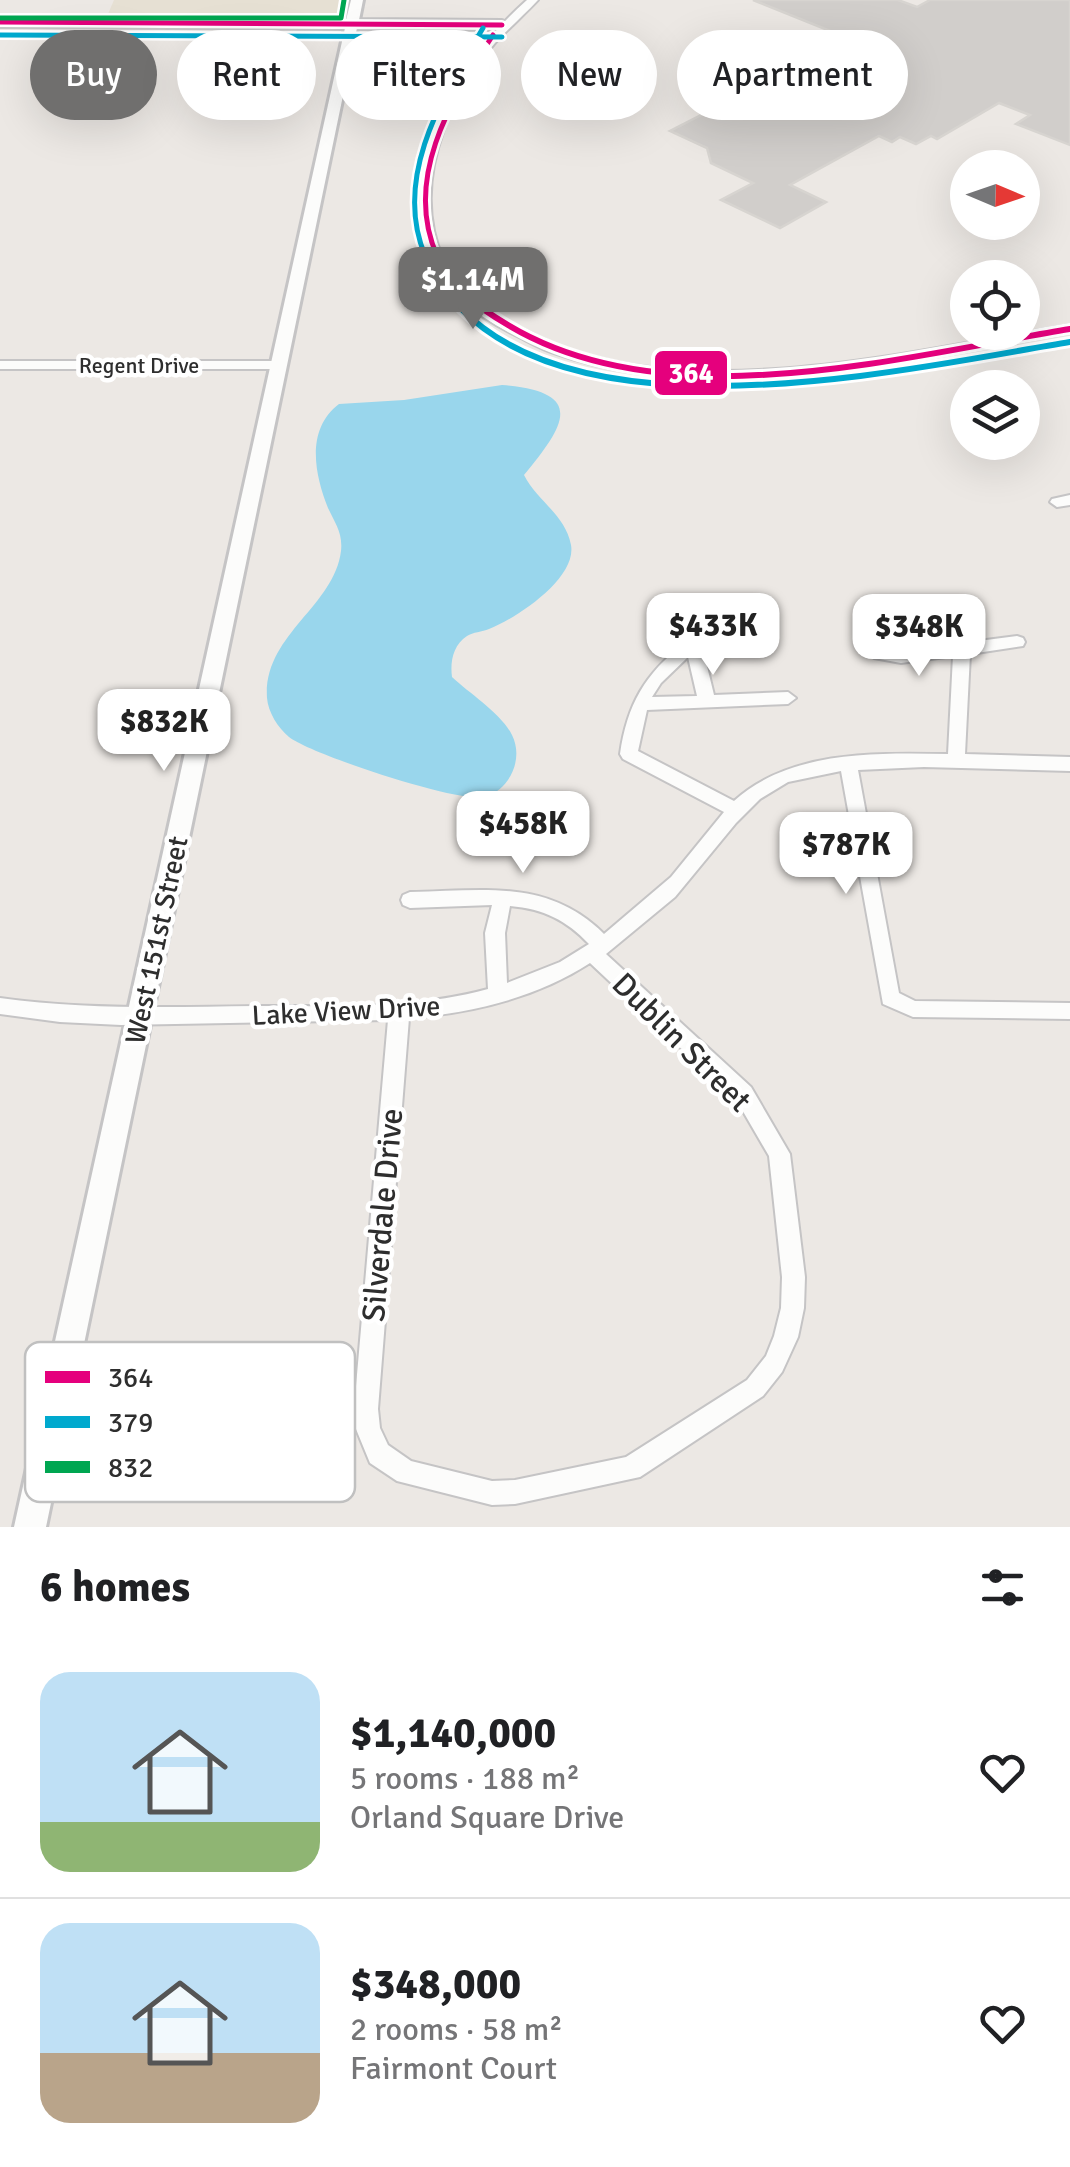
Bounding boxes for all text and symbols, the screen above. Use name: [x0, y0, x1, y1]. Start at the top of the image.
chip: Buy: [30, 30, 157, 120]
chip: Rent: [177, 30, 316, 120]
chip: Filters: [336, 30, 501, 120]
chip: New: [521, 30, 657, 120]
chip: Apartment: [677, 30, 908, 120]
north arrow: [950, 150, 1040, 240]
map controls: [950, 150, 1040, 460]
pin: $1.14M: [392, 247, 554, 332]
text: $1.14M: [421, 260, 525, 299]
button: locate: [950, 260, 1040, 350]
line badge: 364: [653, 349, 729, 397]
street label: Regent Drive: [79, 352, 199, 379]
text: 364: [668, 357, 714, 391]
button: layers: [950, 370, 1040, 460]
pin: $433K: [643, 593, 783, 678]
pin: $348K: [849, 594, 989, 679]
text: $433K: [669, 606, 757, 645]
text: $348K: [875, 607, 963, 646]
pin: $832K: [94, 689, 234, 774]
text: $832K: [120, 702, 208, 741]
pin: $458K: [453, 791, 593, 876]
text: $458K: [479, 804, 567, 843]
pin: $787K: [776, 812, 916, 897]
text: $787K: [802, 825, 890, 864]
street label: West 151st Street: [118, 833, 196, 1047]
street label: Dublin Street: [604, 965, 759, 1120]
street label: Lake View Drive: [251, 989, 441, 1033]
street label: Silverdale Drive: [354, 1107, 411, 1323]
legend: [25, 1342, 355, 1502]
text: 364: [108, 1361, 153, 1395]
text: 379: [108, 1406, 153, 1440]
text: 832: [108, 1451, 153, 1485]
icon: filters: [975, 1560, 1030, 1615]
text: 6 homes: [40, 1562, 190, 1613]
text: $1,140,000: [350, 1708, 556, 1759]
icon: home: [120, 1712, 240, 1832]
icon: heart: [975, 1745, 1030, 1800]
text: 5 rooms · 188 m²: [350, 1759, 580, 1798]
text: Orland Square Drive: [350, 1798, 624, 1837]
text: $348,000: [350, 1959, 521, 2010]
icon: home: [120, 1963, 240, 2083]
icon: heart: [975, 1996, 1030, 2051]
text: 2 rooms · 58 m²: [350, 2010, 563, 2049]
text: Fairmont Court: [350, 2049, 557, 2088]

